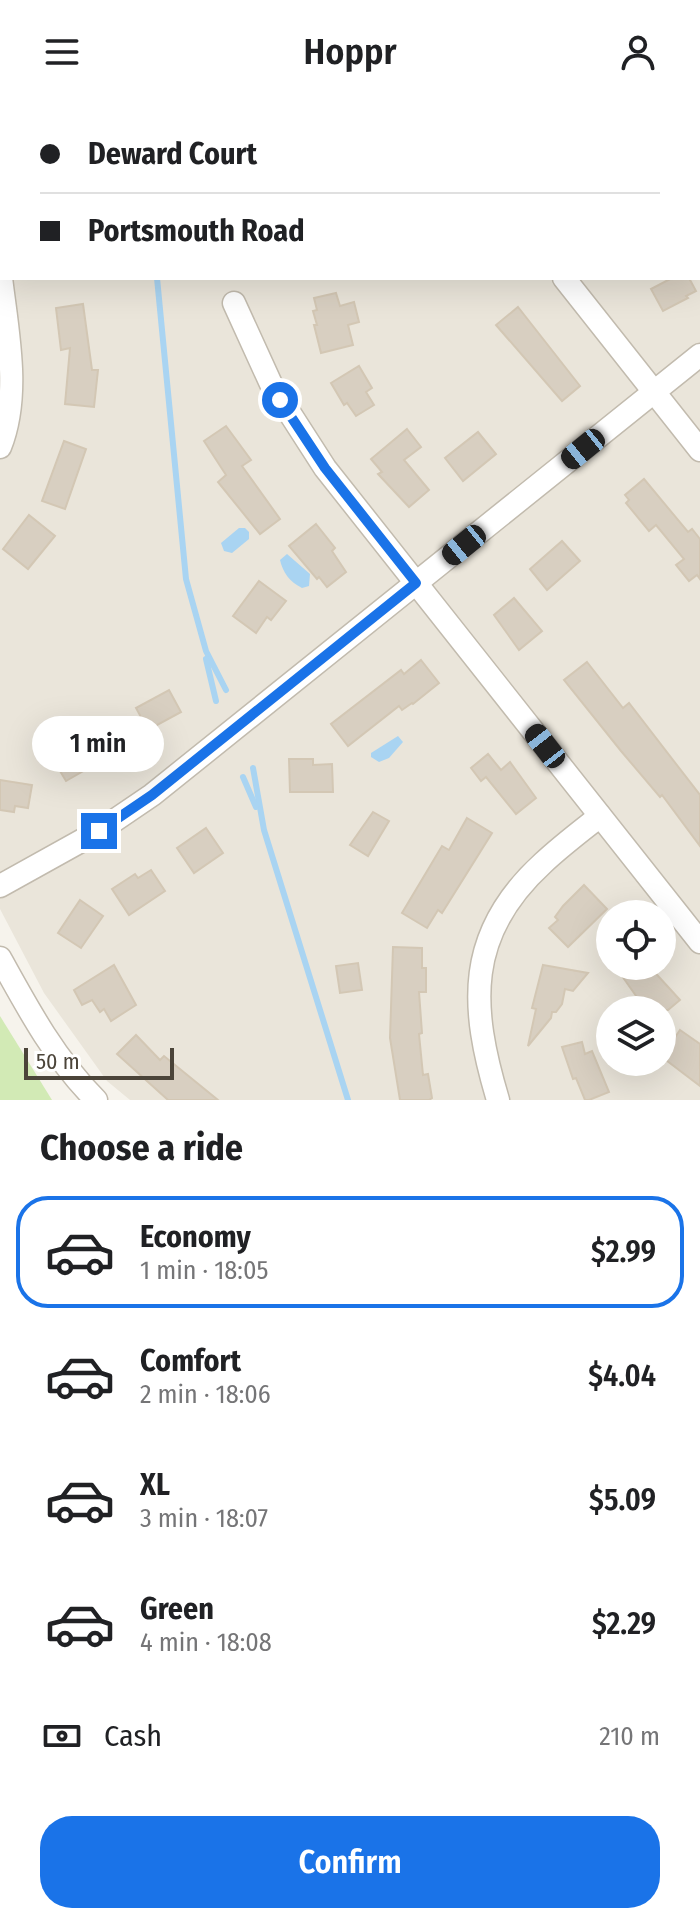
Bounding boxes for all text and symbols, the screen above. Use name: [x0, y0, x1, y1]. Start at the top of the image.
icon: menu: [40, 30, 84, 74]
text: Hoppr: [304, 30, 396, 74]
icon: person: [616, 30, 660, 74]
text: Deward Court: [88, 136, 257, 172]
text: Portsmouth Road: [88, 213, 305, 249]
route start: [262, 382, 298, 418]
car: [557, 425, 609, 473]
car: [438, 521, 490, 569]
callout: 1 min: [33, 715, 165, 771]
car: [521, 720, 569, 772]
text: 1 min: [70, 728, 126, 759]
route end: [81, 813, 117, 849]
map controls: [596, 900, 676, 1076]
button: locate: [596, 900, 676, 980]
button: layers: [596, 996, 676, 1076]
scale bar: [24, 1044, 174, 1080]
text: 50 m: [36, 1048, 80, 1075]
text: Choose a ride: [40, 1126, 243, 1170]
icon: car: [44, 1216, 116, 1288]
text: Economy: [140, 1219, 251, 1255]
text: $2.99: [591, 1234, 656, 1270]
text: 1 min · 18:05: [140, 1255, 268, 1286]
icon: car: [44, 1340, 116, 1412]
text: Comfort: [140, 1343, 241, 1379]
text: $4.04: [588, 1358, 656, 1394]
text: 2 min · 18:06: [140, 1379, 271, 1410]
icon: car: [44, 1464, 116, 1536]
text: XL: [140, 1467, 170, 1503]
text: $5.09: [589, 1482, 656, 1518]
text: 3 min · 18:07: [140, 1503, 268, 1534]
icon: car: [44, 1588, 116, 1660]
text: Green: [140, 1591, 214, 1627]
text: $2.29: [592, 1606, 656, 1642]
text: 4 min · 18:08: [140, 1627, 272, 1658]
icon: cash: [40, 1714, 84, 1758]
text: Cash: [104, 1718, 162, 1754]
text: 210 m: [599, 1721, 660, 1752]
button: Confirm: [40, 1816, 660, 1908]

